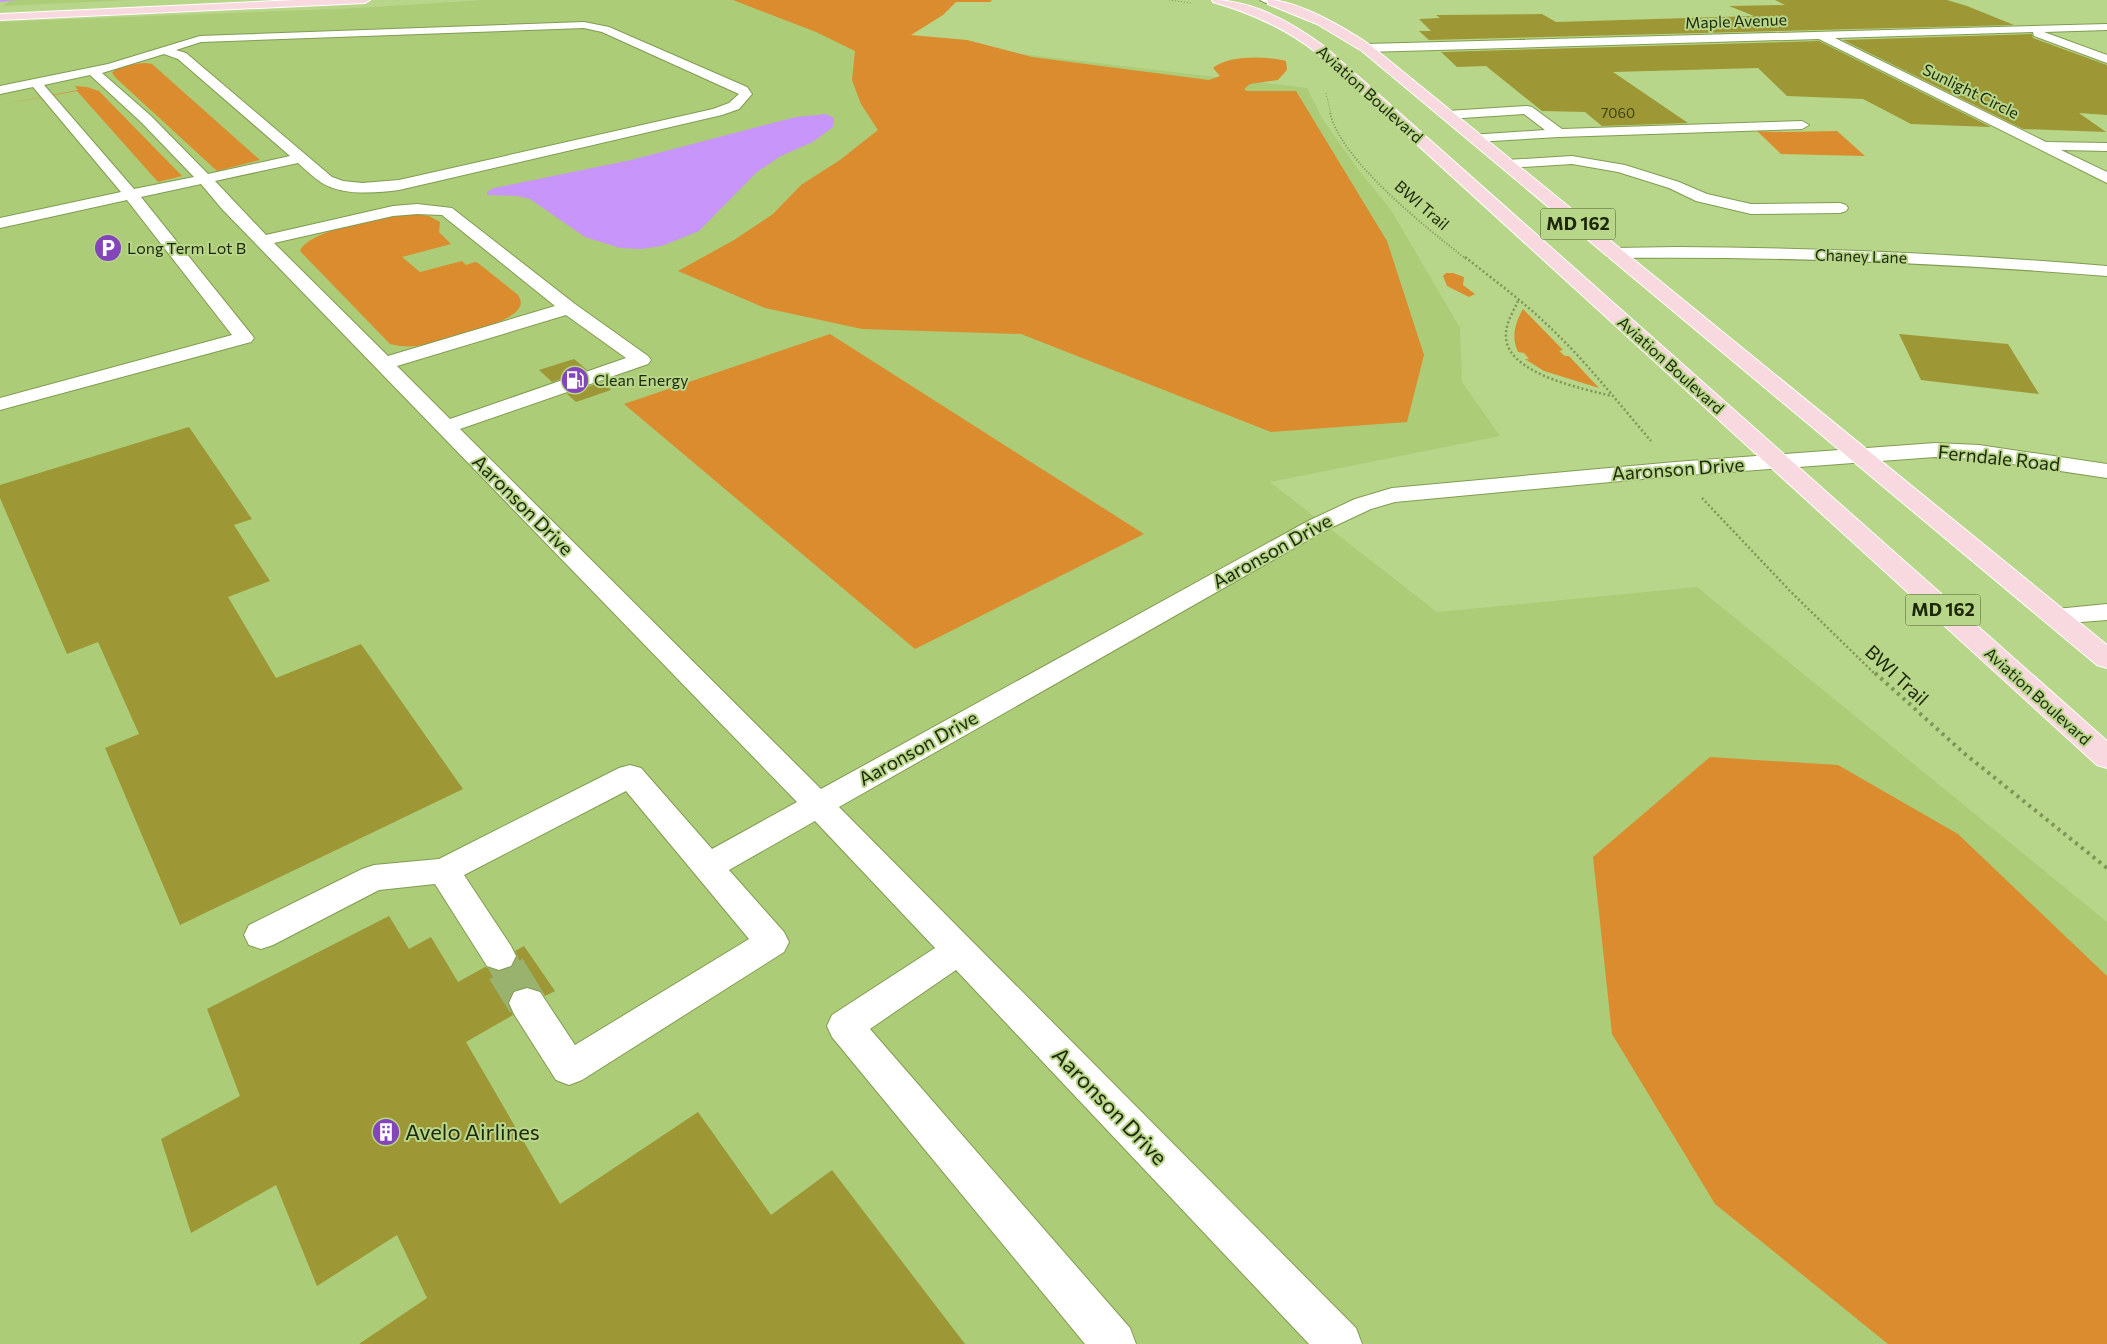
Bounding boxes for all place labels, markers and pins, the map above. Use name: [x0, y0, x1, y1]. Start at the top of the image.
parking icon: Long Term Lot B: [93, 233, 123, 263]
place label: Long Term Lot B: [127, 238, 246, 257]
fuel station icon: Clean Energy: [560, 365, 590, 395]
place label: Clean Energy: [594, 370, 689, 389]
building icon: Avelo Airlines: [371, 1117, 401, 1147]
place label: Avelo Airlines: [405, 1118, 540, 1145]

